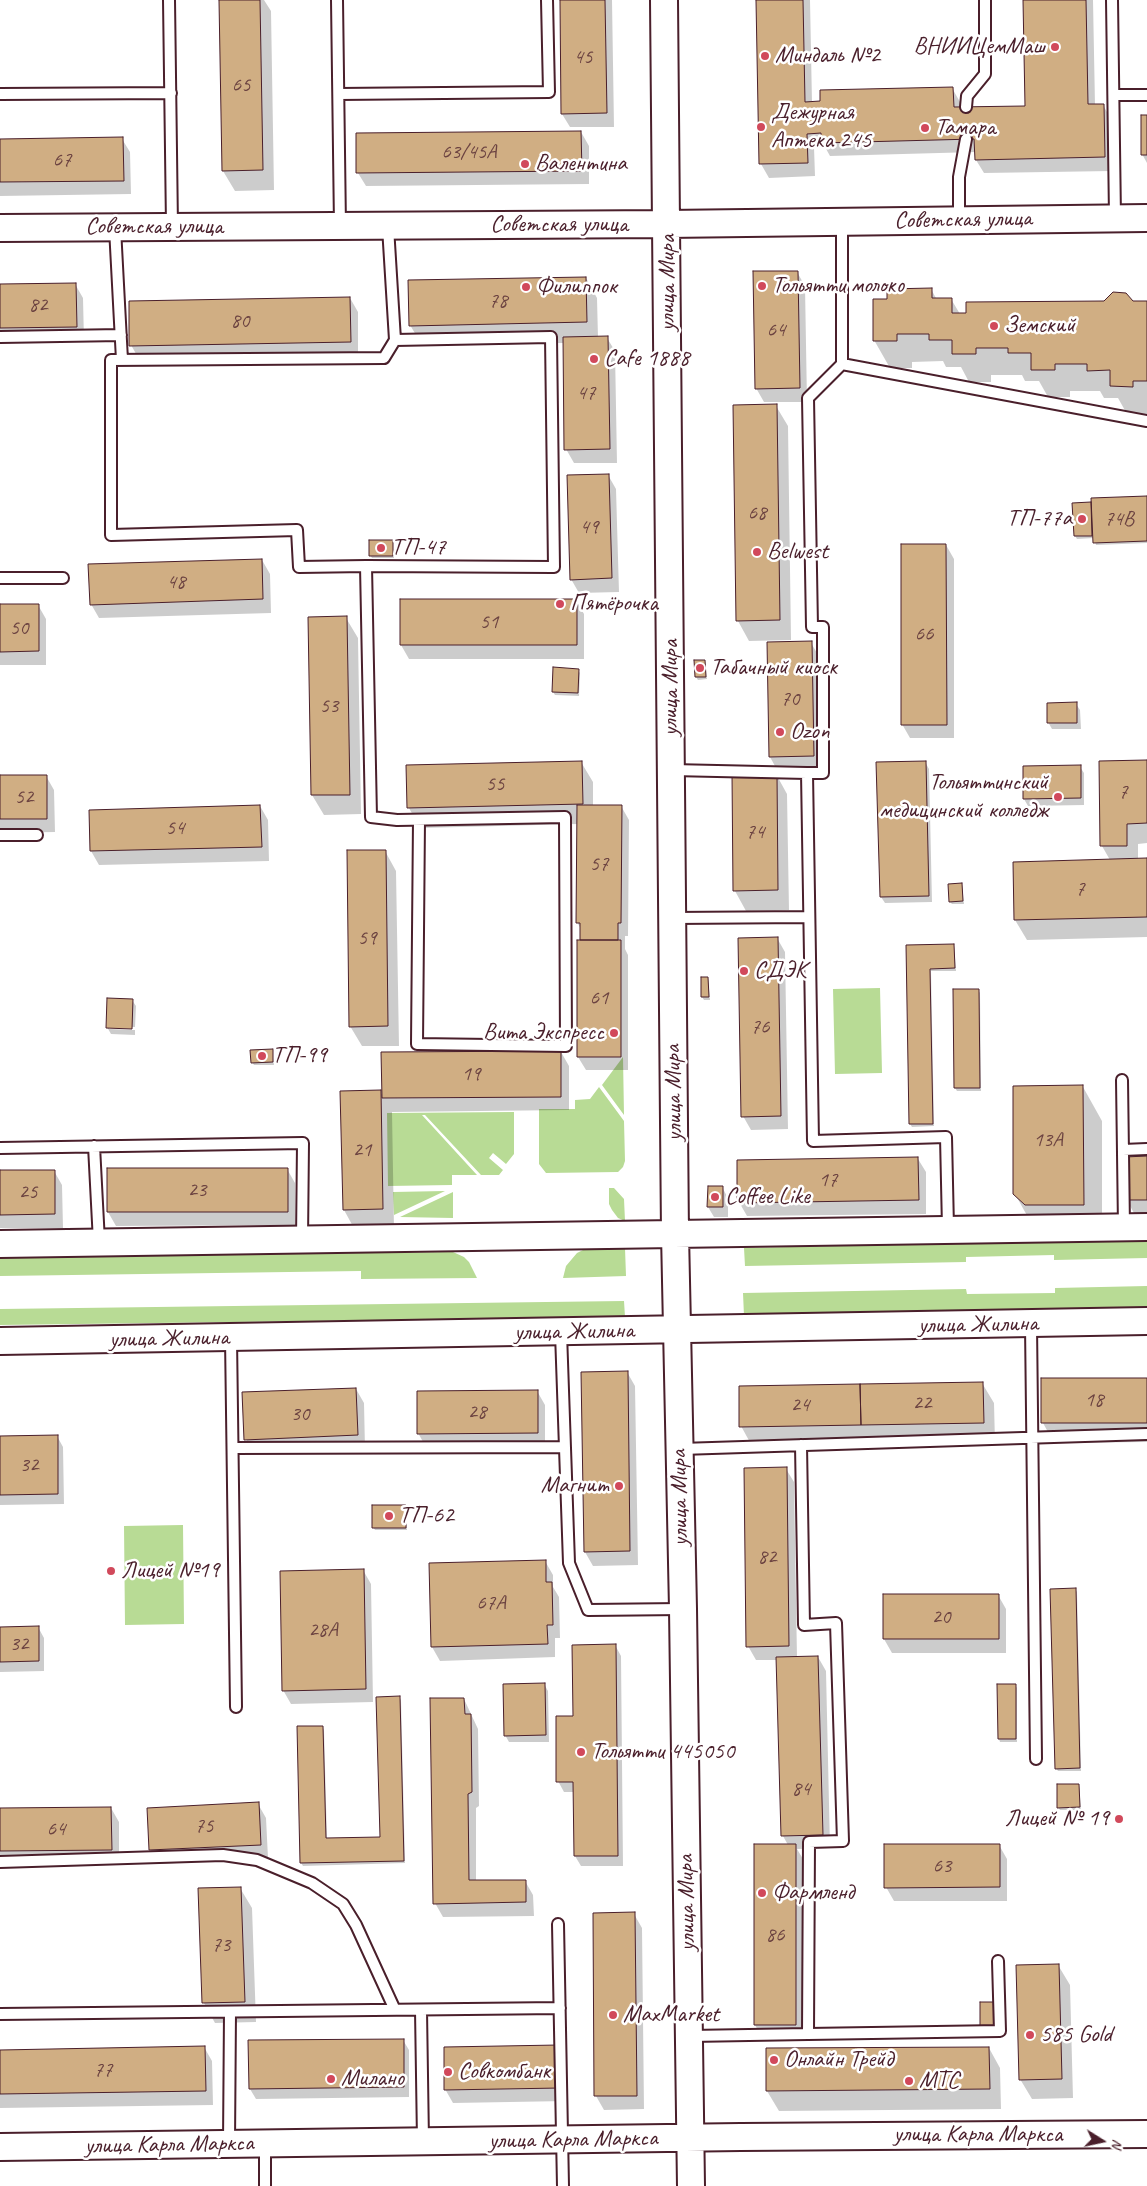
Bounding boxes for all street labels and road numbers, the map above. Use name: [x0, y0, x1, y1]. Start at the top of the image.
street label: Советская улица: [894, 204, 1032, 236]
street label: Советская улица: [490, 211, 628, 239]
street label: Советская улица: [85, 213, 223, 241]
street label: улица Мира: [654, 235, 682, 331]
street label: улица Мира: [657, 640, 685, 736]
street label: улица Мира: [659, 1044, 689, 1142]
street label: улица Жилина: [918, 1310, 1038, 1340]
street label: улица Жилина: [514, 1317, 634, 1347]
street label: улица Жилина: [109, 1324, 229, 1354]
street label: улица Мира: [665, 1449, 695, 1547]
street label: улица Мира: [672, 1854, 702, 1952]
street label: улица Карла Маркса: [894, 2121, 1062, 2149]
street label: улица Карла Маркса: [488, 2124, 658, 2156]
street label: улица Карла Маркса: [84, 2129, 254, 2161]

